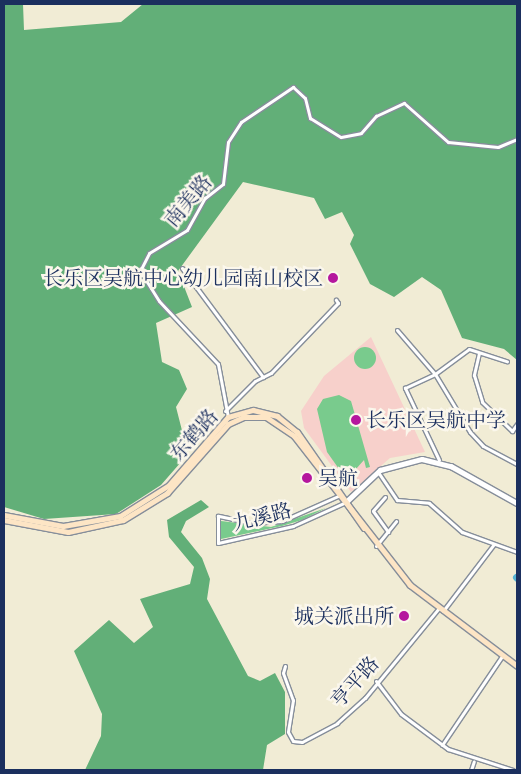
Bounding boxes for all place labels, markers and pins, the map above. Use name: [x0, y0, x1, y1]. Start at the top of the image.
place label: 长乐区吴航中心幼儿园南山校区: [43, 266, 323, 290]
marker: 长乐区吴航中心幼儿园南山校区: [327, 272, 339, 284]
place label: 长乐区吴航中学: [366, 408, 506, 432]
marker: 长乐区吴航中学: [350, 414, 362, 426]
place label: 吴航: [318, 466, 358, 490]
marker: 吴航: [300, 471, 314, 485]
place label: 城关派出所: [294, 604, 394, 628]
marker: 城关派出所: [398, 610, 410, 622]

